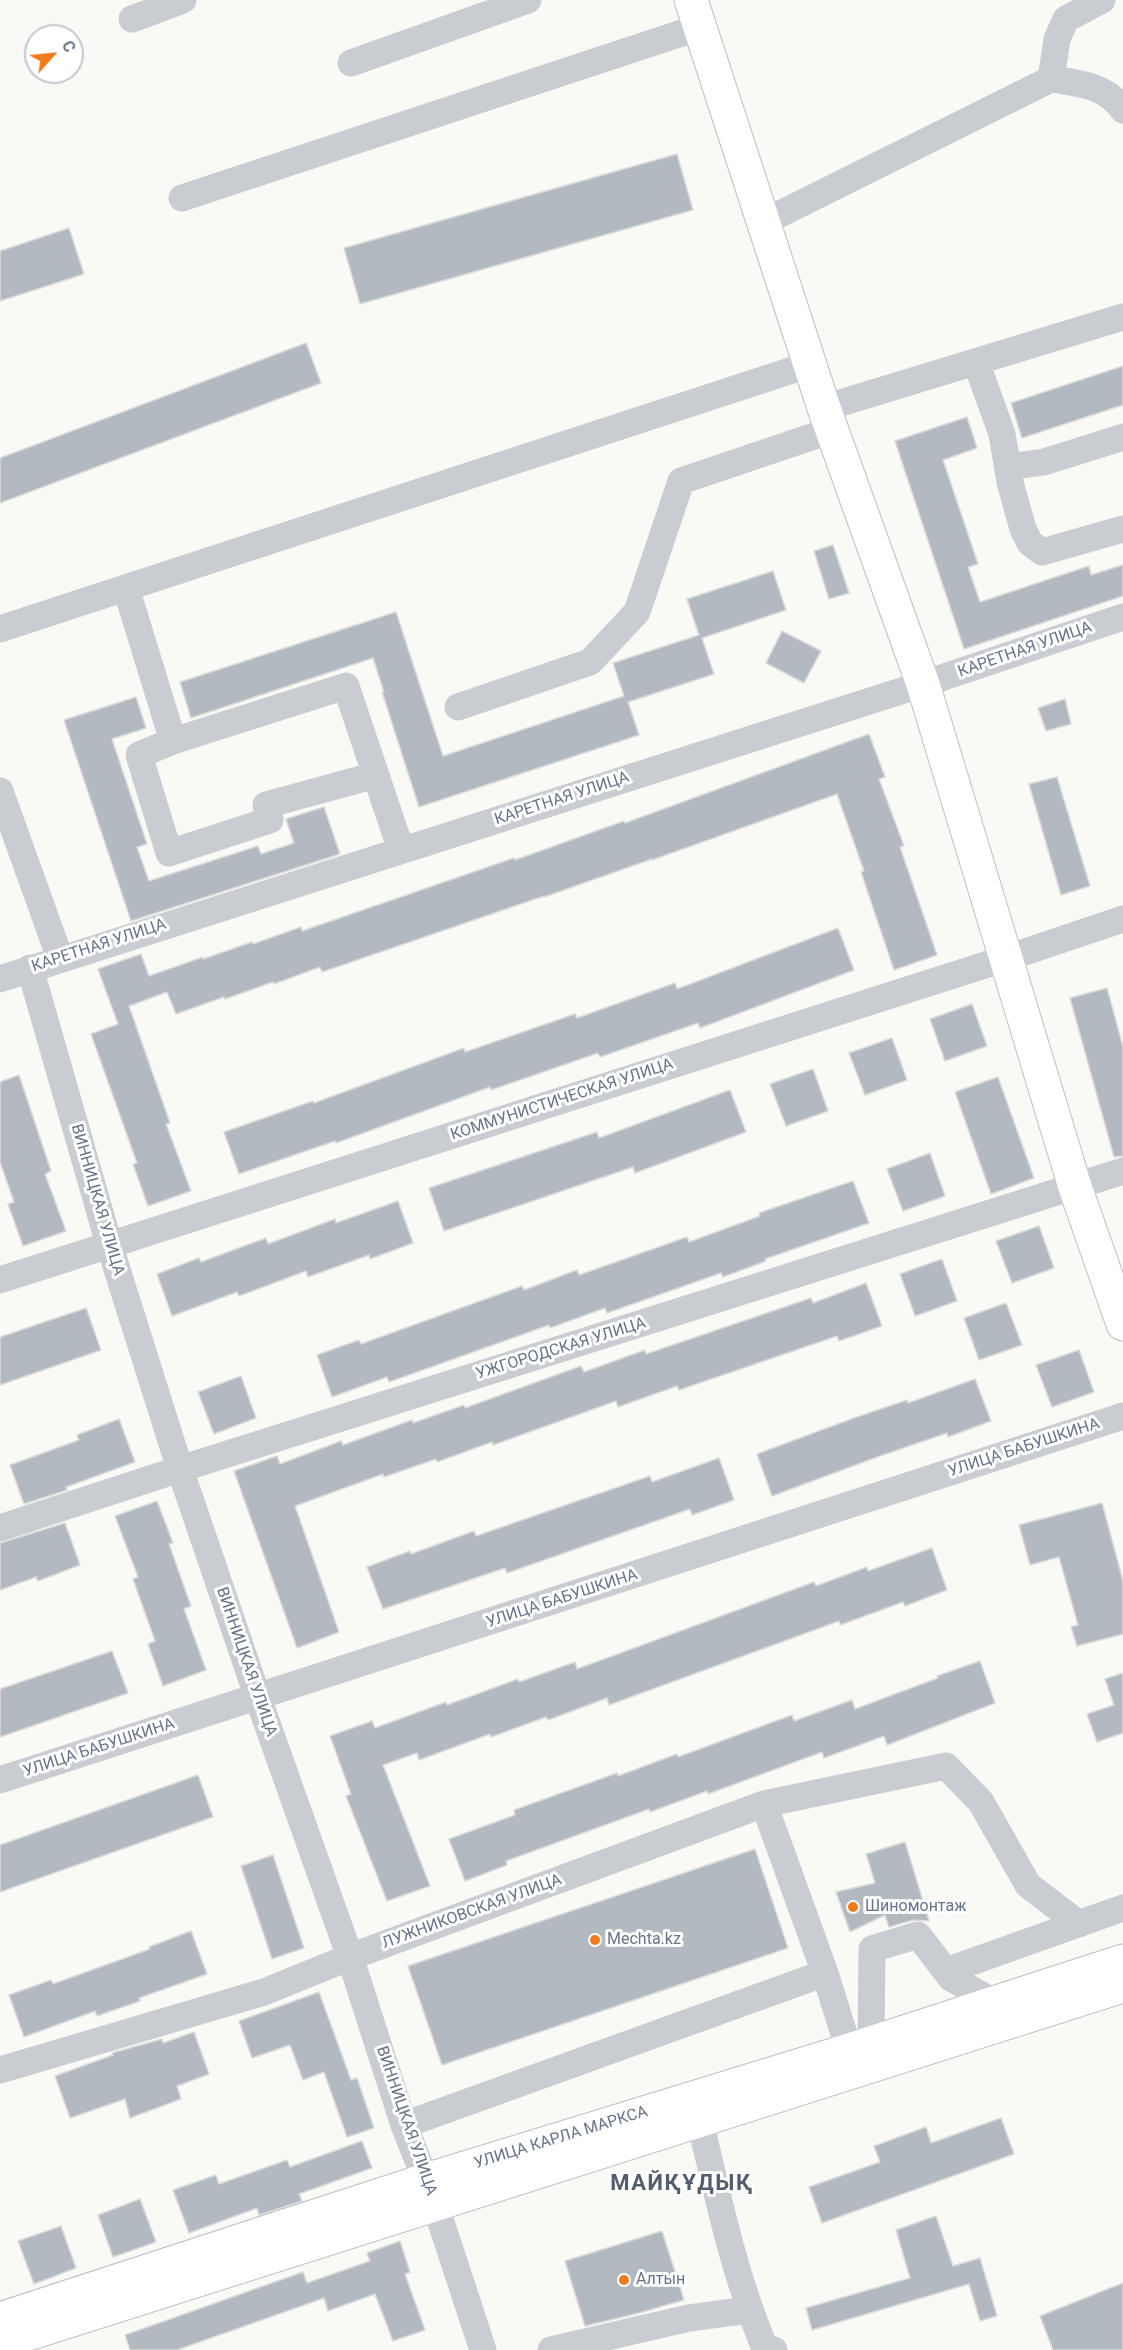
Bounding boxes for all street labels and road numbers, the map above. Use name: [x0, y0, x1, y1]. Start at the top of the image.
street label: КАРЕТНАЯ УЛИЦА: [955, 618, 1095, 682]
street label: КАРЕТНАЯ УЛИЦА: [492, 768, 632, 830]
street label: КАРЕТНАЯ УЛИЦА: [29, 915, 169, 977]
street label: КОММУНИСТИЧЕСКАЯ УЛИЦА: [448, 1055, 676, 1145]
street label: ВИННИЦКАЯ УЛИЦА: [66, 1122, 128, 1278]
street label: УЖГОРОДСКАЯ УЛИЦА: [474, 1314, 648, 1384]
street label: УЛИЦА БАБУШКИНА: [946, 1414, 1102, 1482]
street label: УЛИЦА БАБУШКИНА: [484, 1565, 640, 1633]
street label: ВИННИЦКАЯ УЛИЦА: [211, 1585, 281, 1739]
street label: УЛИЦА БАБУШКИНА: [21, 1714, 177, 1782]
street label: ЛУЖНИКОВСКАЯ УЛИЦА: [380, 1871, 564, 1953]
street label: ВИННИЦКАЯ УЛИЦА: [371, 2044, 441, 2198]
street label: УЛИЦА КАРЛА МАРКСА: [472, 2102, 650, 2174]

